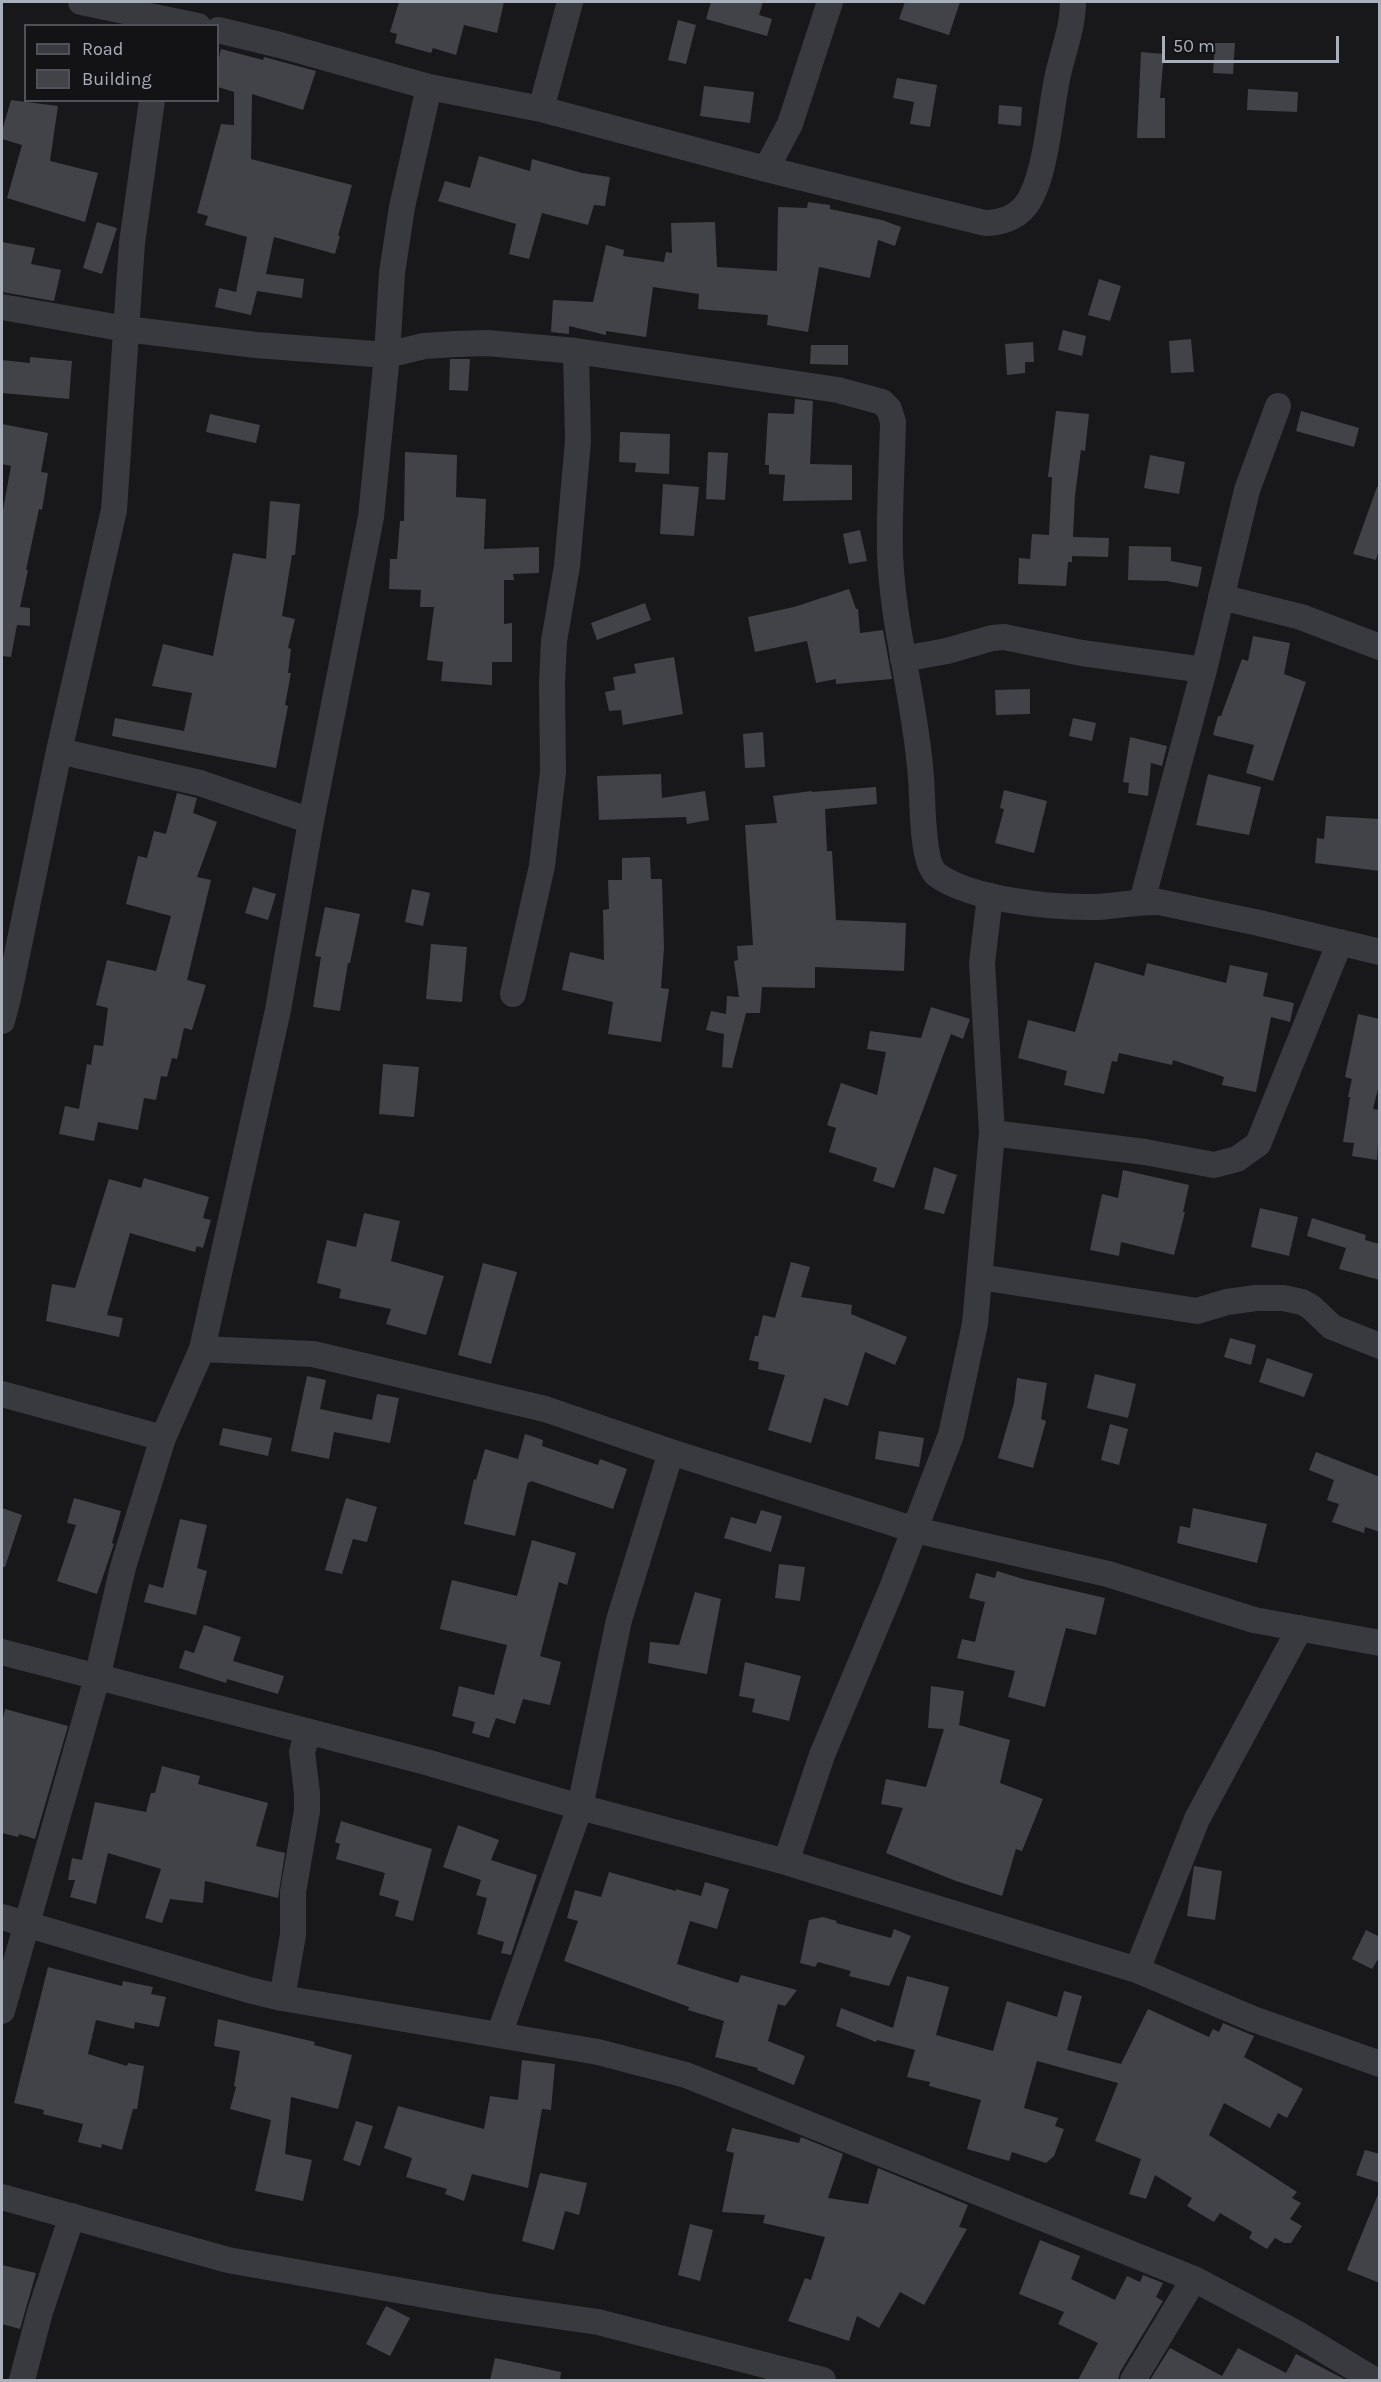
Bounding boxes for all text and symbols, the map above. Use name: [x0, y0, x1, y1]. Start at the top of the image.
legend: [24, 24, 219, 102]
scale bar: [1165, 24, 1342, 62]
text: 50 m: [1173, 35, 1215, 57]
text: Road: [82, 38, 123, 60]
text: Building: [82, 68, 152, 90]

